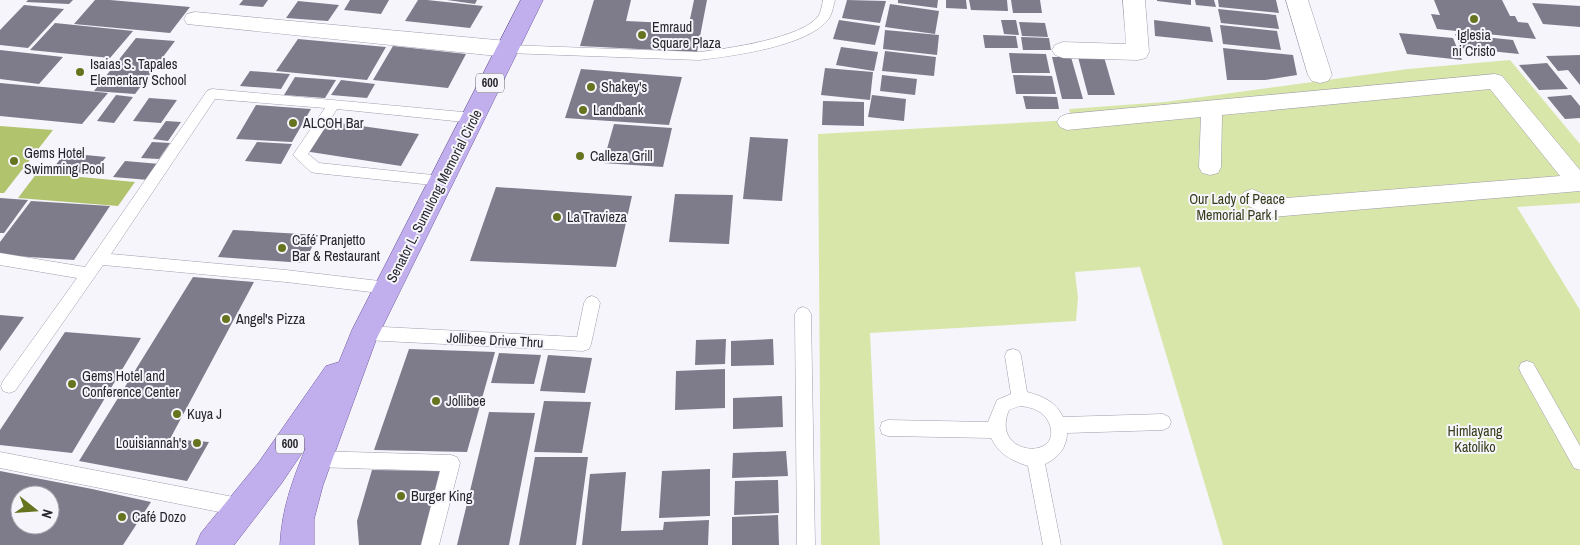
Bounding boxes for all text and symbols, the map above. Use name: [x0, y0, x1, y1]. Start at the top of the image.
marker: Iglesia ni Cristo: [1468, 13, 1480, 25]
place label: Emraud Square Plaza: [652, 18, 722, 52]
place label: Iglesia ni Cristo: [1452, 26, 1496, 60]
marker: Emraud Square Plaza: [636, 29, 648, 41]
place label: Isaias S. Tapales Elementary School: [90, 55, 186, 89]
marker: Isaias S. Tapales Elementary School: [74, 66, 86, 78]
road number: 600: [476, 74, 504, 92]
place label: Shakey's: [601, 78, 647, 96]
marker: Shakey's: [585, 81, 597, 93]
place label: Landbank: [593, 101, 644, 119]
marker: Landbank: [577, 104, 589, 116]
street label: Senator L. Sumulong Memorial Circle: [382, 106, 486, 286]
place label: ALCOH Bar: [302, 114, 364, 132]
marker: ALCOH Bar: [287, 117, 299, 129]
place label: Gems Hotel Swimming Pool: [24, 144, 104, 178]
place label: Calleza Grill: [590, 147, 653, 165]
marker: Calleza Grill: [574, 150, 586, 162]
marker: Gems Hotel Swimming Pool: [8, 155, 20, 167]
park label: Our Lady of Peace Memorial Park I: [1189, 190, 1285, 224]
place label: La Travieza: [567, 208, 628, 226]
marker: La Travieza: [551, 211, 563, 223]
place label: Café Pranjetto Bar & Restaurant: [292, 231, 380, 265]
marker: Café Pranjetto Bar & Restaurant: [276, 242, 288, 254]
place label: Angel's Pizza: [235, 310, 306, 328]
marker: Angel's Pizza: [220, 313, 232, 325]
street label: Jollibee Drive Thru: [446, 328, 544, 352]
place label: Gems Hotel and Conference Center: [82, 367, 179, 401]
marker: Gems Hotel and Conference Center: [66, 378, 78, 390]
place label: Jollibee: [446, 392, 486, 410]
marker: Jollibee: [430, 395, 442, 407]
place label: Kuya J: [187, 405, 222, 423]
marker: Kuya J: [171, 408, 183, 420]
park label: Himlayang Katoliko: [1448, 422, 1503, 456]
place label: Louisiannah's: [116, 434, 187, 452]
road number: 600: [276, 434, 304, 454]
marker: Louisiannah's: [191, 437, 203, 449]
north arrow: [10, 485, 60, 535]
place label: Burger King: [411, 487, 473, 505]
marker: Burger King: [395, 490, 407, 502]
text: N: [38, 507, 57, 520]
place label: Café Dozo: [132, 508, 186, 526]
marker: Café Dozo: [116, 511, 128, 523]

